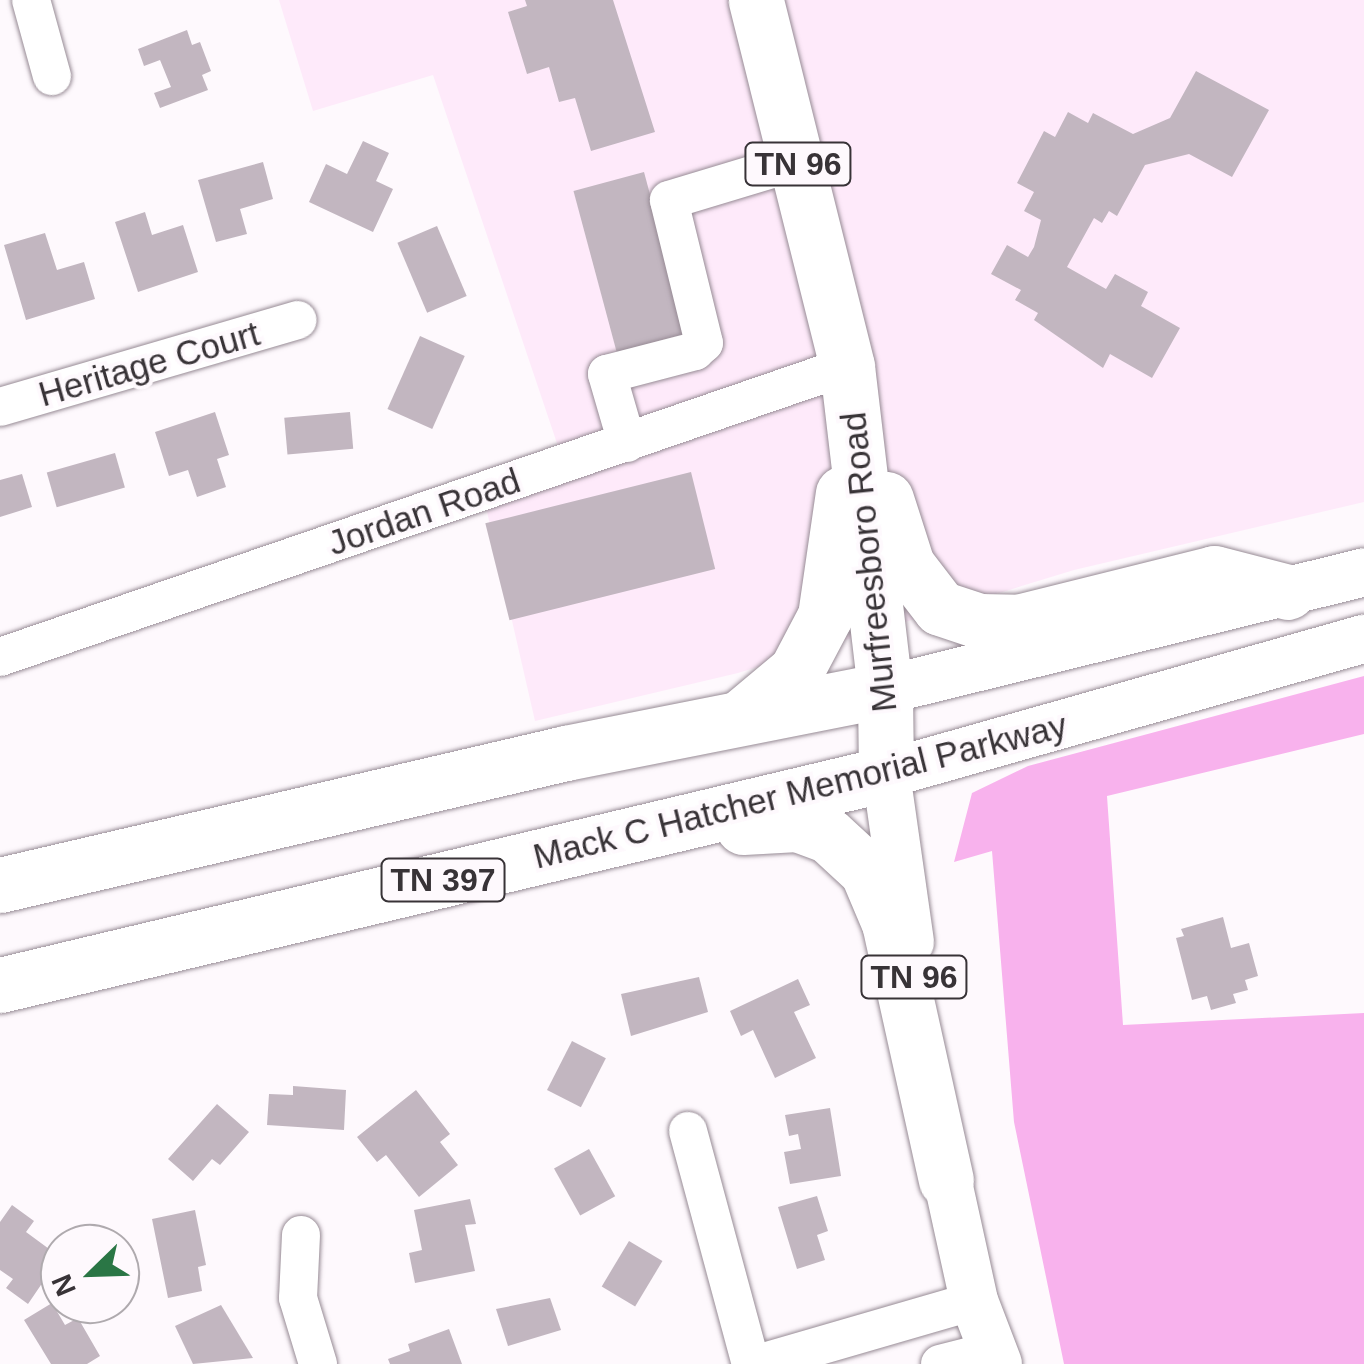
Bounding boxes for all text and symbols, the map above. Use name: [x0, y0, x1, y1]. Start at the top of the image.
road number: TN 96: [743, 137, 853, 191]
street label: Heritage Court: [34, 312, 264, 416]
street label: Murfreesboro Road: [832, 410, 906, 714]
street label: Jordan Road: [322, 460, 526, 564]
street label: Mack C Hatcher Memorial Parkway: [529, 704, 1071, 878]
road number: TN 397: [380, 853, 506, 907]
road number: TN 96: [859, 950, 969, 1004]
north arrow: [40, 1224, 140, 1324]
text: N: [46, 1270, 82, 1301]

